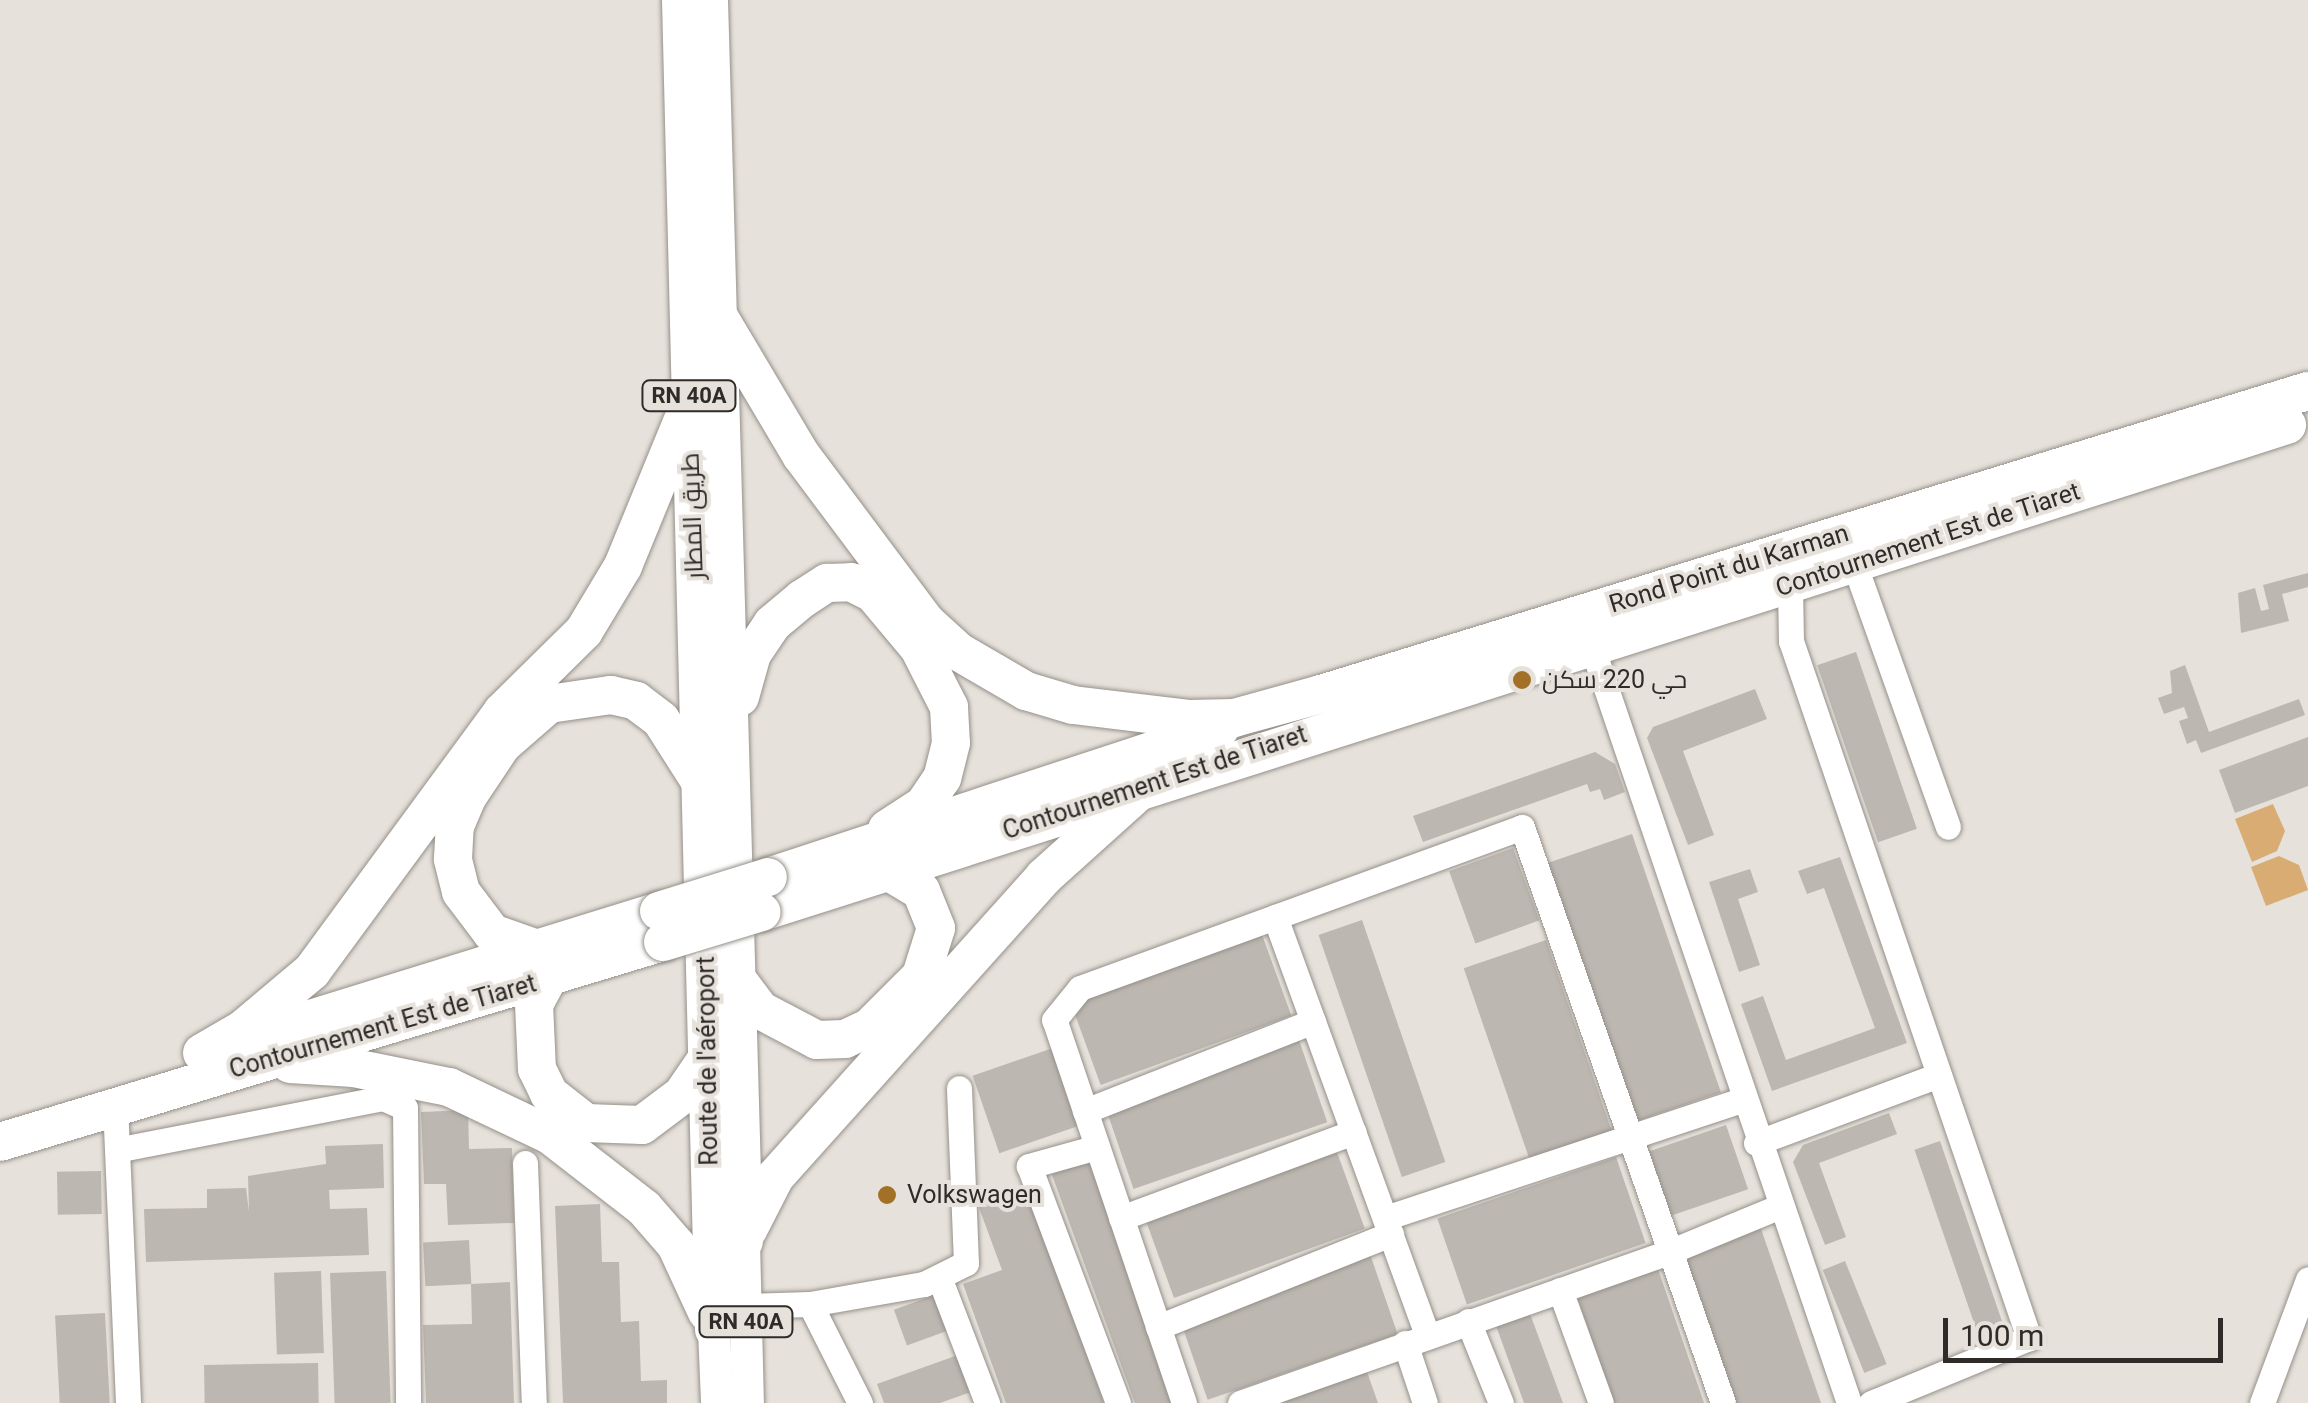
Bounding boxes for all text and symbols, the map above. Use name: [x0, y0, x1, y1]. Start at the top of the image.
road number: RN 40A: [639, 379, 739, 413]
street label: طريق المطار: [676, 452, 710, 580]
street label: Contournement Est de Tiaret: [1772, 477, 2084, 603]
street label: Rond Point du Karman: [1606, 518, 1852, 620]
place label: حي 220 سكن: [1542, 665, 1687, 695]
marker: حي 220 سكن: [1511, 669, 1533, 691]
street label: Contournement Est de Tiaret: [999, 720, 1311, 846]
street label: Route de l'aéroport: [691, 956, 725, 1166]
street label: Contournement Est de Tiaret: [226, 969, 540, 1085]
place label: Volkswagen: [907, 1180, 1042, 1210]
marker: Volkswagen: [876, 1184, 898, 1206]
scale bar: [1948, 1298, 2228, 1360]
road number: RN 40A: [696, 1305, 796, 1339]
text: 100 m: [1960, 1318, 2044, 1353]

